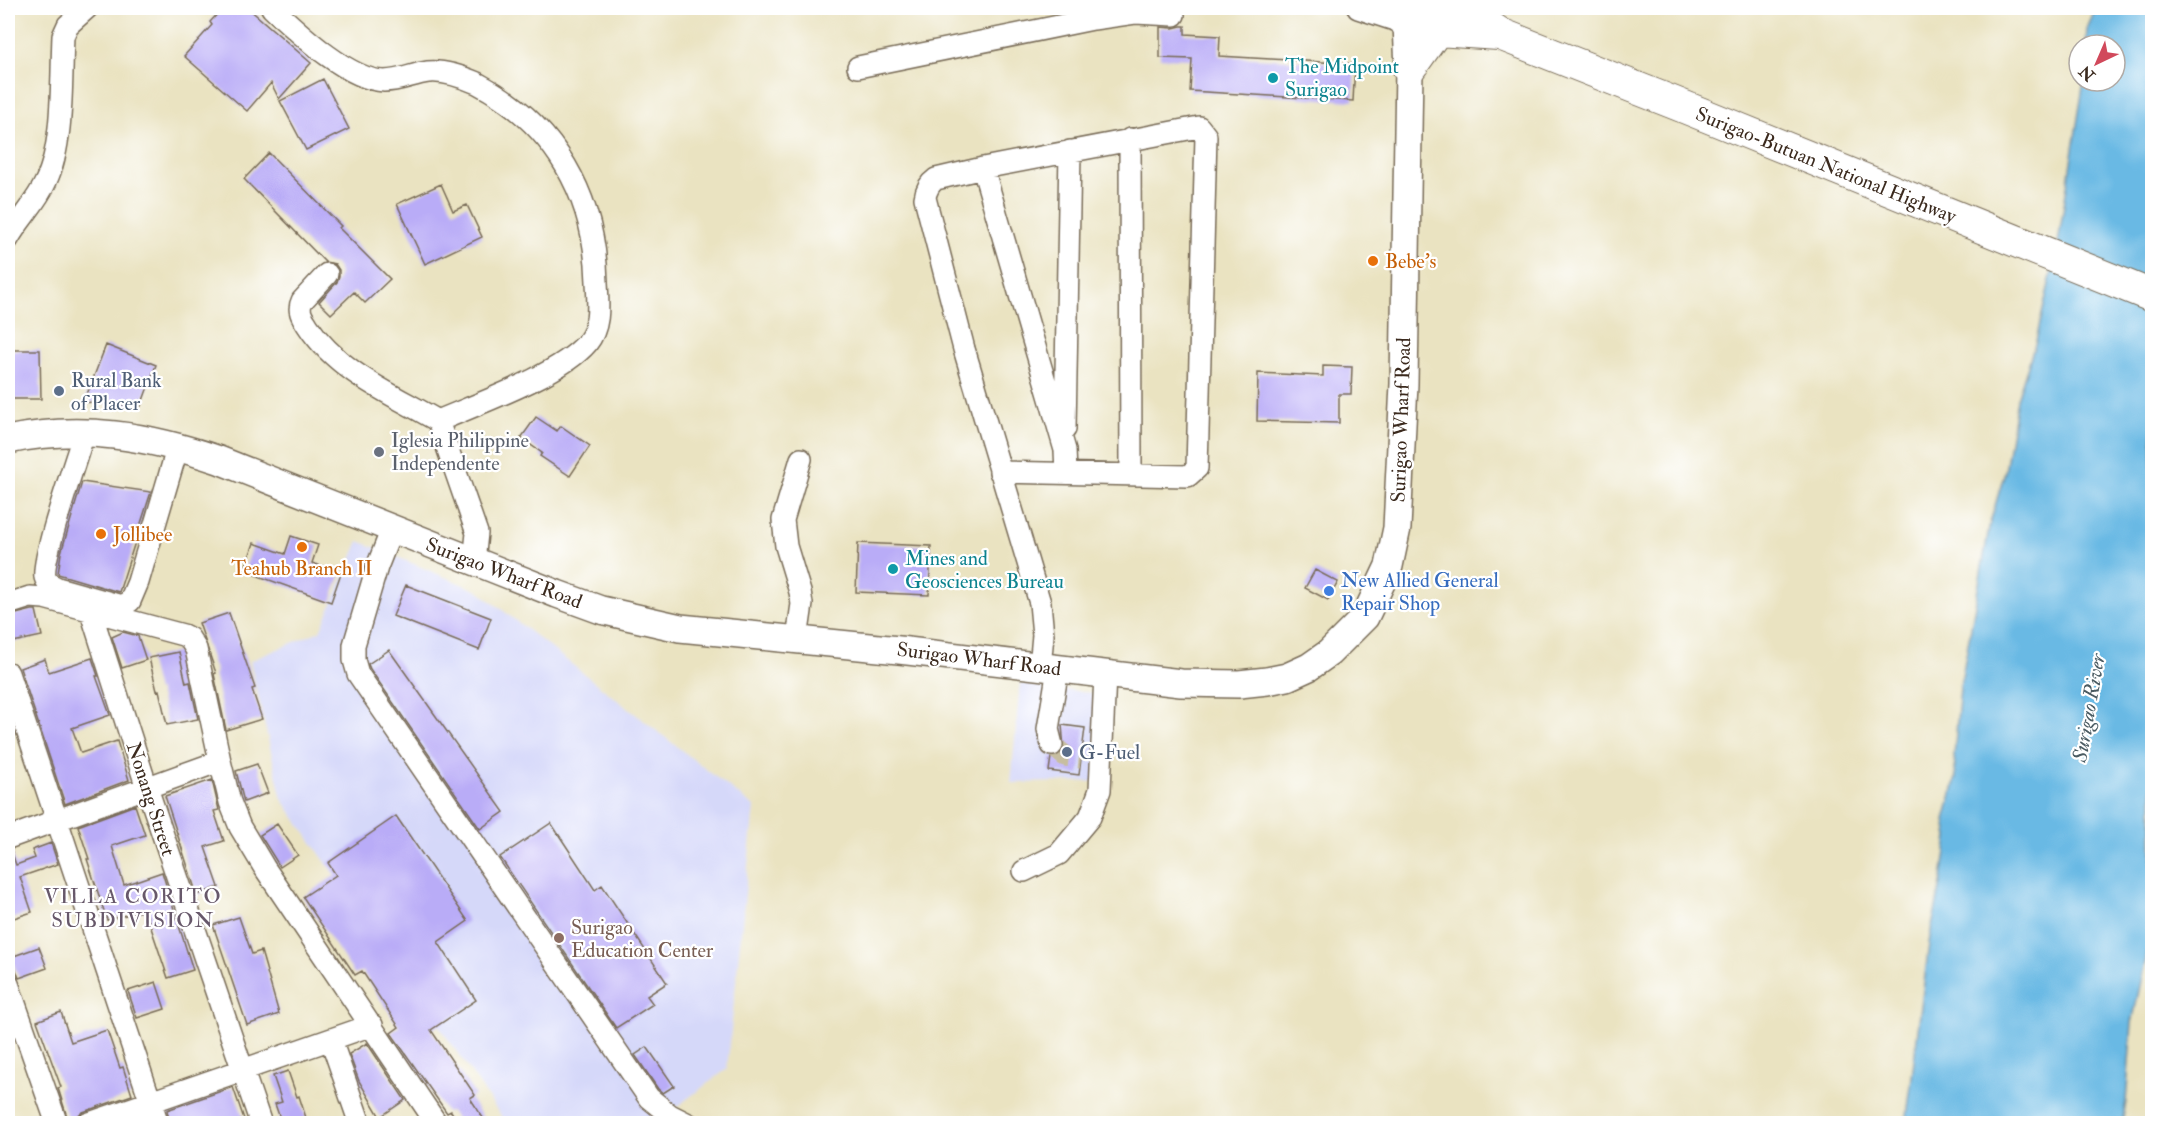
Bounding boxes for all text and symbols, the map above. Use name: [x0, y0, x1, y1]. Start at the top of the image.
north arrow: [2067, 33, 2127, 93]
place label: The Midpoint Surigao: [1285, 54, 1400, 102]
text: N: [2075, 60, 2100, 86]
marker: The Midpoint Surigao: [1266, 71, 1280, 85]
street label: Surigao-Butuan National Highway: [1692, 101, 1961, 229]
place label: Bebe's: [1385, 249, 1436, 274]
marker: Bebe's: [1366, 254, 1380, 268]
street label: Surigao Wharf Road: [1386, 337, 1416, 503]
place label: Rural Bank of Placer: [71, 368, 162, 416]
marker: Rural Bank of Placer: [52, 384, 66, 398]
place label: Iglesia Philippine Independente: [391, 428, 529, 477]
marker: Iglesia Philippine Independente: [372, 445, 386, 459]
place label: Jollibee: [112, 522, 172, 547]
marker: Jollibee: [94, 527, 108, 541]
street label: Surigao Wharf Road: [422, 532, 586, 614]
marker: Teahub Branch II: [295, 540, 309, 554]
place label: Mines and Geosciences Bureau: [905, 546, 1064, 594]
place label: Teahub Branch II: [231, 556, 373, 581]
marker: Mines and Geosciences Bureau: [886, 562, 900, 576]
place label: New Allied General Repair Shop: [1341, 568, 1499, 617]
marker: New Allied General Repair Shop: [1322, 584, 1336, 598]
street label: Surigao Wharf Road: [895, 637, 1063, 681]
water label: Surigao River: [2066, 651, 2112, 765]
street label: Nonang Street: [121, 739, 181, 860]
place label: G-Fuel: [1079, 740, 1140, 765]
marker: G-Fuel: [1060, 745, 1074, 759]
district label: VILLA CORITO SUBDIVISION: [44, 883, 222, 934]
place label: Surigao Education Center: [571, 915, 714, 963]
marker: Surigao Education Center: [552, 931, 566, 945]

